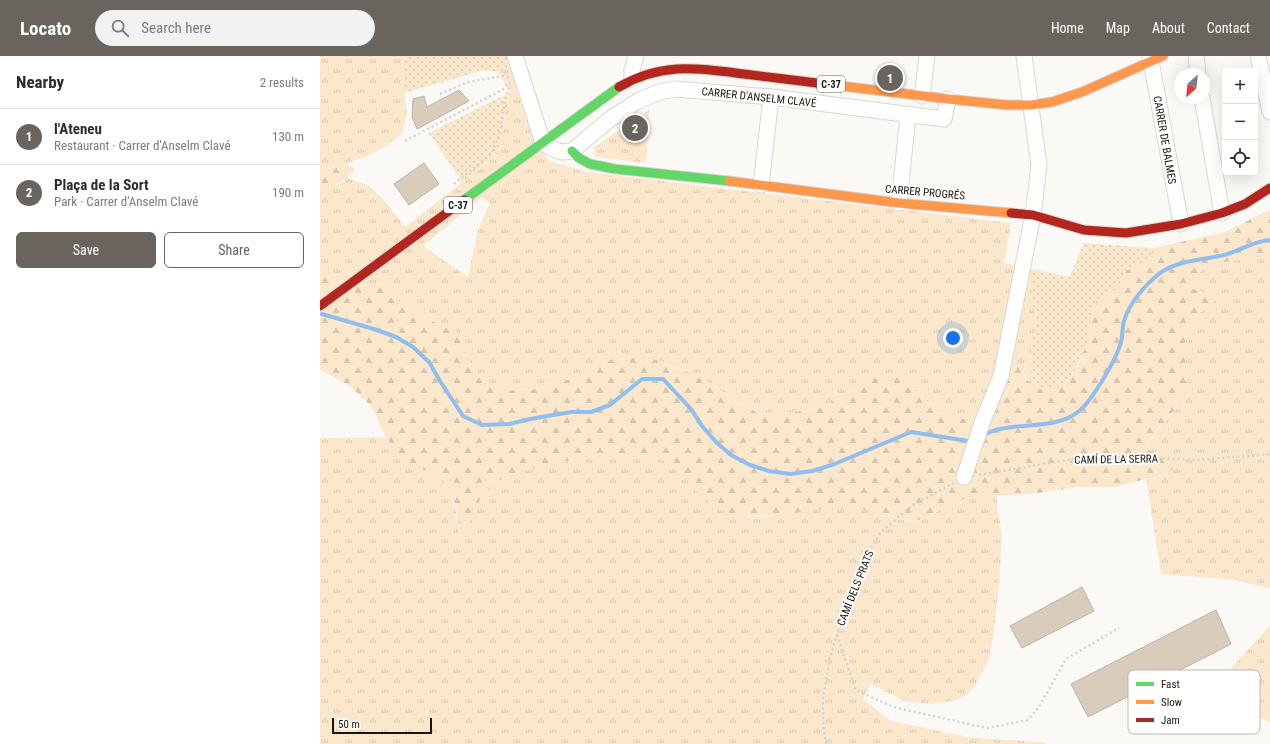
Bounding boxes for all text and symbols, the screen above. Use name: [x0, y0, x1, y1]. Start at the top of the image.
search box: [95, 10, 375, 46]
text: Locato: [20, 17, 71, 40]
icon: search: [109, 17, 131, 39]
text: Search here: [141, 19, 211, 37]
text: Home: [1051, 20, 1084, 36]
text: Map: [1106, 20, 1130, 36]
text: About: [1152, 20, 1185, 36]
text: Contact: [1207, 20, 1250, 36]
pin: 1: [877, 63, 903, 93]
north arrow: [1174, 68, 1210, 104]
map controls: [1222, 68, 1258, 176]
button: +: [1222, 68, 1258, 104]
text: Nearby: [16, 72, 64, 92]
text: 2 results: [260, 75, 304, 90]
road number: C-37: [817, 76, 845, 92]
street label: CARRER D'ANSELM CLAVÉ: [701, 85, 817, 110]
street label: CARRER DE BALMES: [1150, 95, 1179, 186]
button: −: [1222, 104, 1258, 140]
pin: 2: [622, 113, 648, 143]
text: l'Ateneu: [54, 120, 102, 138]
text: 1: [26, 129, 32, 144]
text: 130 m: [272, 129, 304, 144]
text: Restaurant · Carrer d'Anselm Clavé: [54, 138, 231, 153]
button: locate: [1222, 140, 1258, 176]
text: Plaça de la Sort: [54, 176, 149, 194]
street label: CARRER PROGRÉS: [884, 183, 966, 202]
text: 2: [26, 185, 32, 200]
text: 190 m: [272, 185, 304, 200]
text: Park · Carrer d'Anselm Clavé: [54, 194, 198, 209]
road number: C-37: [444, 197, 472, 213]
button: Save: [16, 232, 156, 268]
button: Share: [164, 232, 304, 268]
your location: [943, 328, 963, 348]
street label: CAMÍ DE LA SERRA: [1074, 452, 1159, 467]
street label: CAMÍ DELS PRATS: [834, 548, 877, 628]
legend: [1128, 670, 1260, 734]
text: Fast: [1161, 678, 1180, 691]
text: Slow: [1161, 696, 1182, 709]
text: Jam: [1161, 714, 1180, 727]
scale bar: [332, 716, 432, 735]
text: 50 m: [338, 718, 360, 731]

